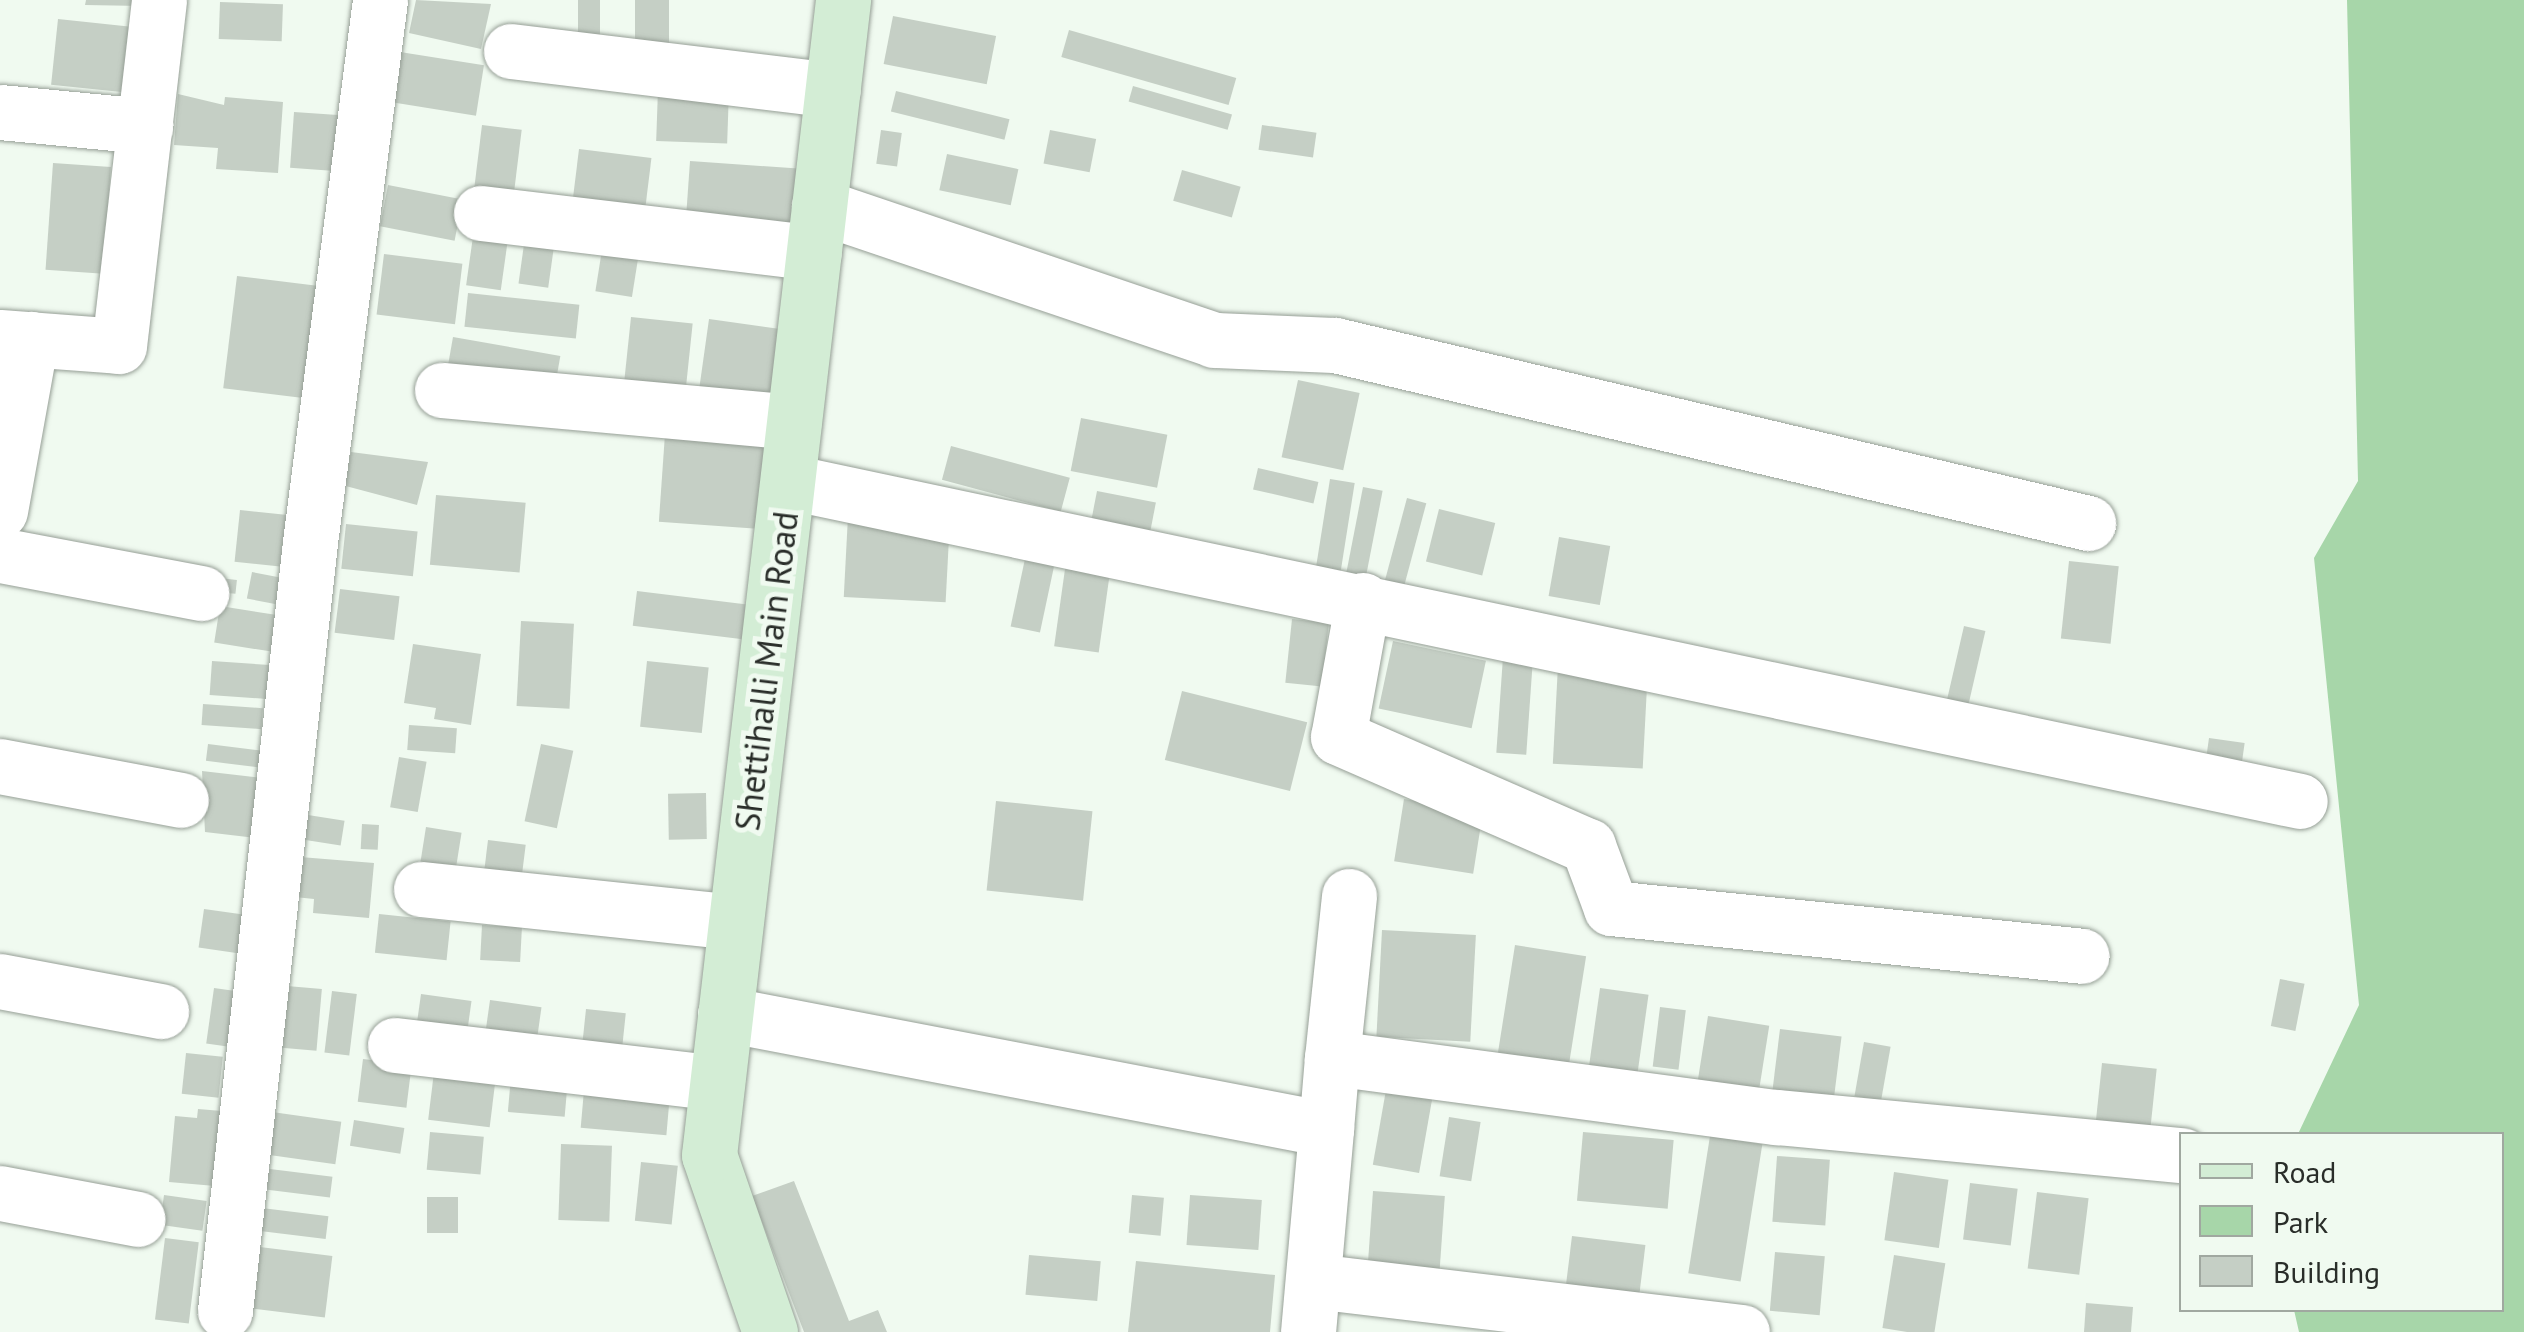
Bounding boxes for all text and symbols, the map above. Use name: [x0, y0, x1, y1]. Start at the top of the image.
street label: Shettihalli Main Road: [726, 509, 806, 833]
legend: [2179, 1132, 2504, 1312]
text: Road: [2273, 1152, 2337, 1191]
text: Park: [2273, 1202, 2328, 1241]
text: Building: [2273, 1252, 2380, 1291]

